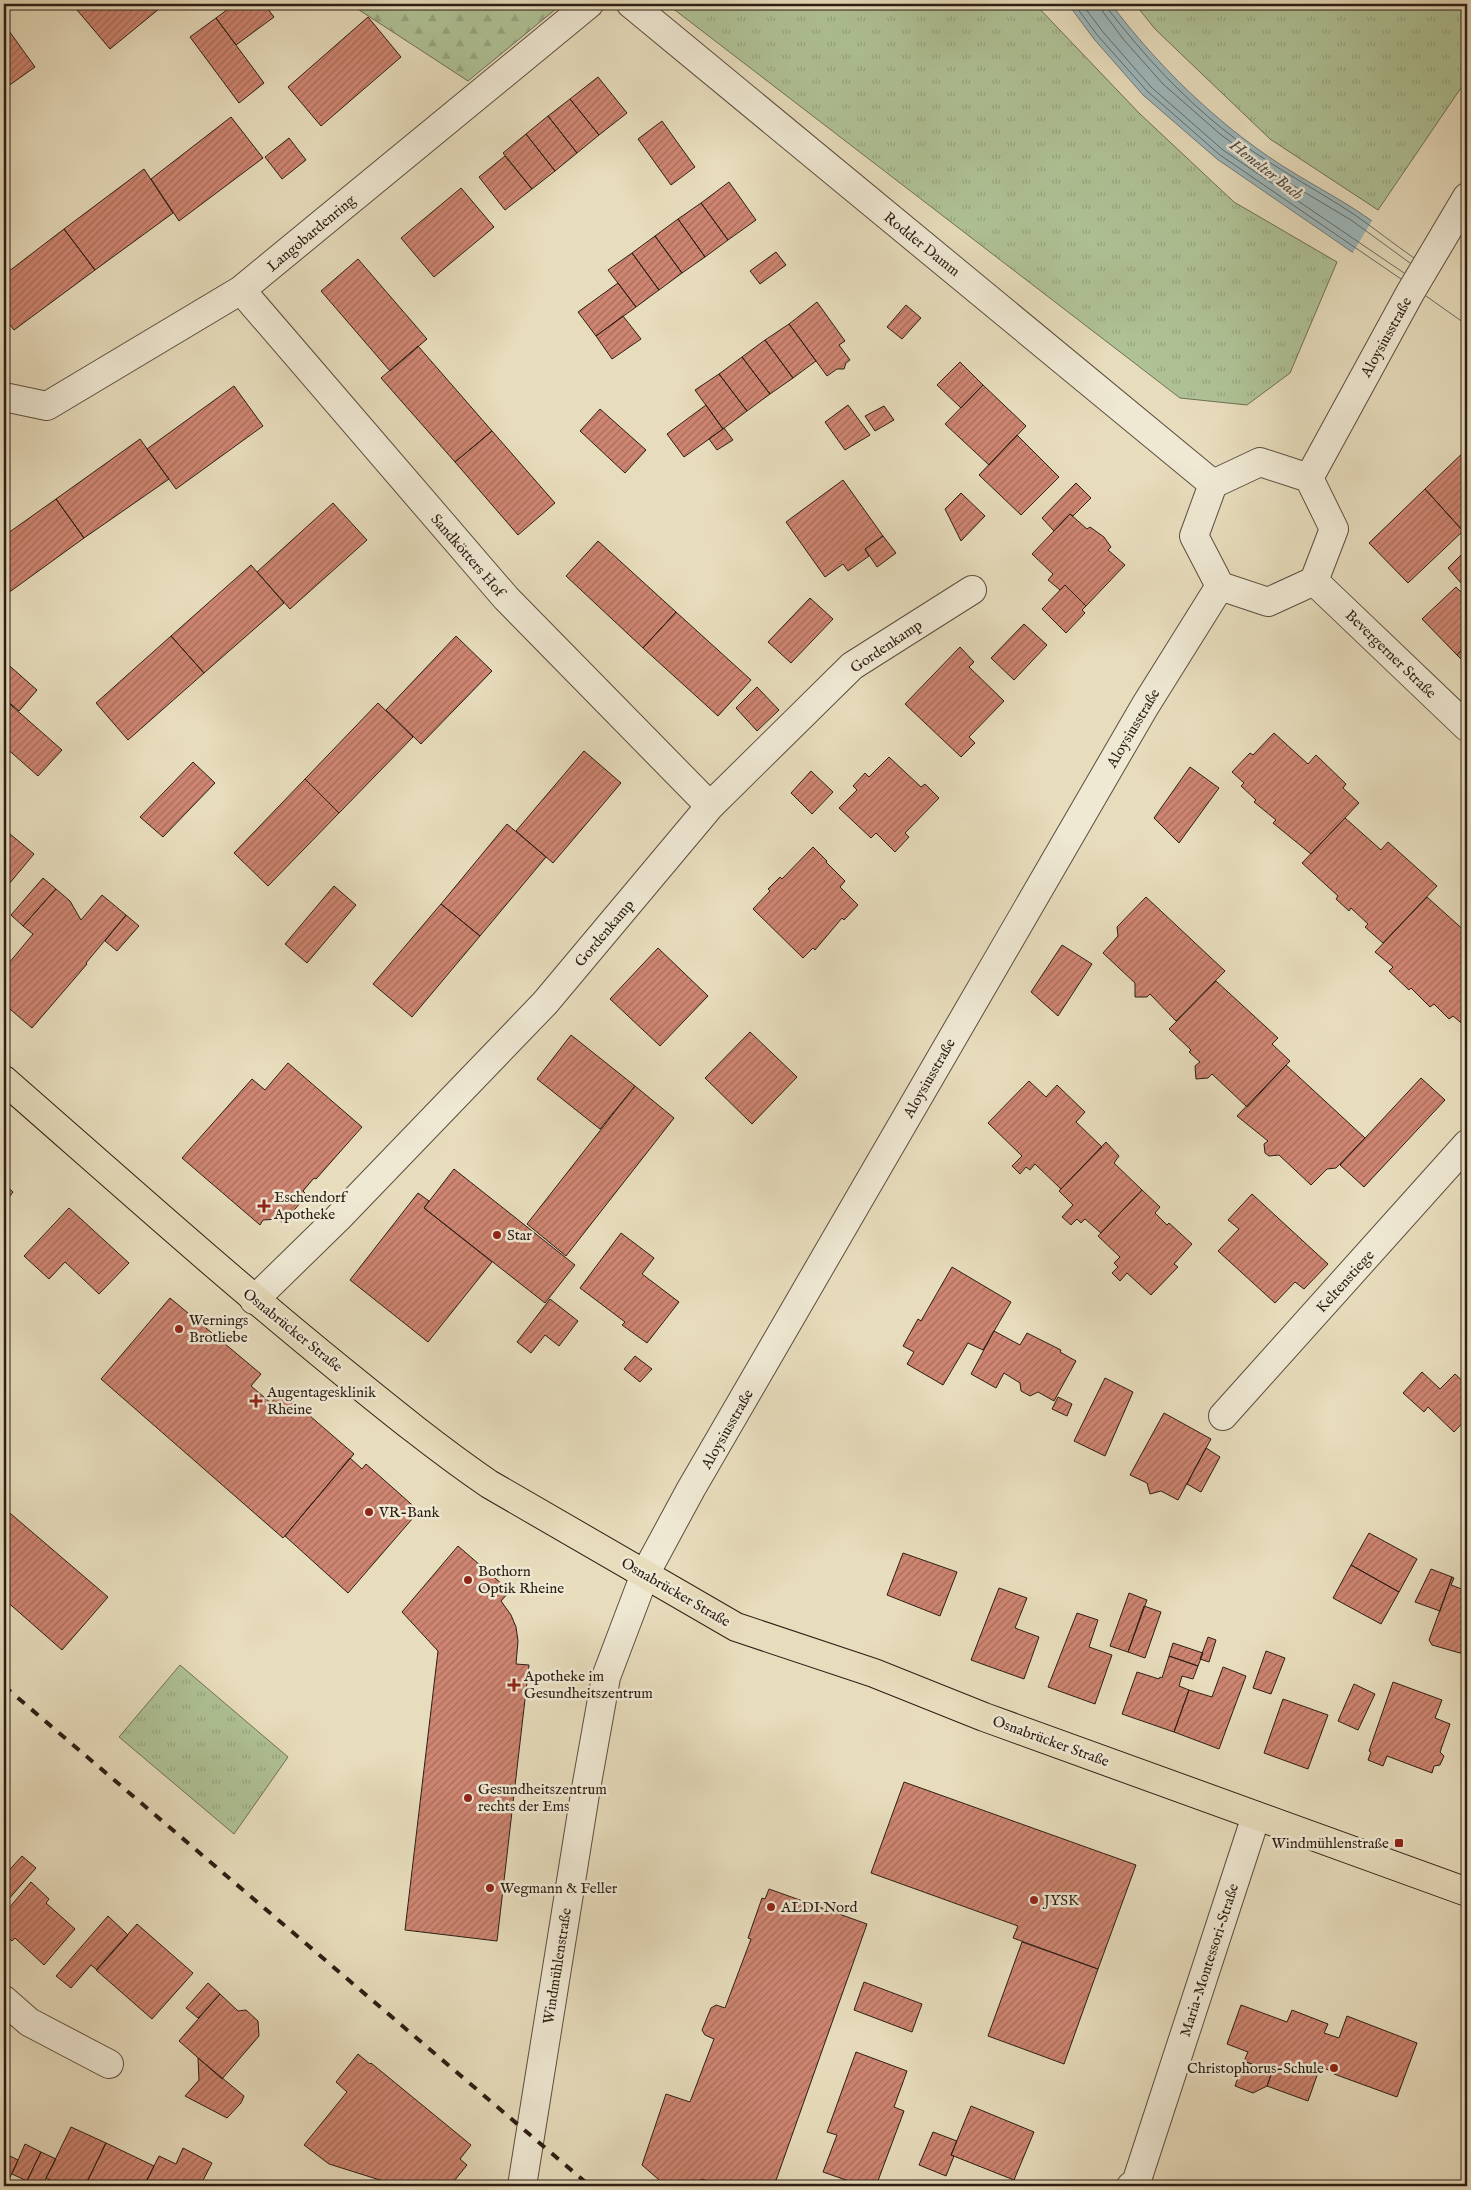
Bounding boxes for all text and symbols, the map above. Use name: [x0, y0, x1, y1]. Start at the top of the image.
water label: Hemelter Bach: [1225, 135, 1306, 205]
street label: Langobardenring: [263, 190, 360, 276]
street label: Rodder Damm: [880, 208, 964, 281]
street label: Aloysiusstraße: [1356, 294, 1416, 382]
street label: Sandkötters Hof: [427, 510, 510, 603]
street label: Bevergerner Straße: [1341, 606, 1440, 703]
street label: Gordenkamp: [847, 615, 926, 677]
street label: Aloysiusstraße: [1102, 685, 1164, 772]
street label: Gordenkamp: [571, 896, 638, 971]
street label: Aloysiusstraße: [899, 1035, 960, 1122]
place label: Eschendorf Apotheke: [273, 1188, 348, 1224]
marker: Eschendorf Apotheke: [258, 1200, 270, 1212]
place label: Star: [507, 1226, 532, 1245]
marker: Star: [491, 1229, 503, 1241]
street label: Keltenstiege: [1312, 1246, 1379, 1317]
street label: Osnabrücker Straße: [239, 1284, 347, 1377]
place label: Wernings Brotliebe: [189, 1311, 248, 1347]
marker: Wernings Brotliebe: [173, 1323, 185, 1335]
place label: Augentagesklinik Rheine: [266, 1383, 377, 1419]
street label: Aloysiusstraße: [697, 1386, 758, 1473]
marker: Augentagesklinik Rheine: [249, 1394, 263, 1408]
place label: VR-Bank: [378, 1503, 441, 1522]
marker: VR-Bank: [363, 1506, 375, 1518]
street label: Osnabrücker Straße: [618, 1553, 734, 1631]
place label: Bothorn Optik Rheine: [478, 1562, 564, 1598]
marker: Bothorn Optik Rheine: [462, 1574, 474, 1586]
place label: Apotheke im Gesundheitszentrum: [523, 1667, 653, 1703]
marker: Apotheke im Gesundheitszentrum: [508, 1679, 520, 1691]
street label: Osnabrücker Straße: [990, 1712, 1112, 1771]
place label: Gesundheitszentrum rechts der Ems: [478, 1780, 607, 1816]
marker: Gesundheitszentrum rechts der Ems: [462, 1792, 474, 1804]
place label: Windmühlenstraße: [1272, 1834, 1389, 1853]
marker: Windmühlenstraße: [1393, 1837, 1405, 1849]
place label: Wegmann & Feller: [500, 1879, 618, 1898]
street label: Maria-Montessori-Straße: [1176, 1881, 1243, 2039]
marker: Wegmann & Feller: [484, 1882, 496, 1894]
place label: JYSK: [1042, 1891, 1079, 1910]
marker: JYSK: [1028, 1894, 1040, 1906]
place label: ALDI Nord: [780, 1898, 859, 1917]
marker: ALDI Nord: [765, 1901, 777, 1913]
street label: Windmühlenstraße: [539, 1906, 576, 2026]
place label: Christophorus-Schule: [1187, 2059, 1324, 2078]
marker: Christophorus-Schule: [1328, 2062, 1340, 2074]

